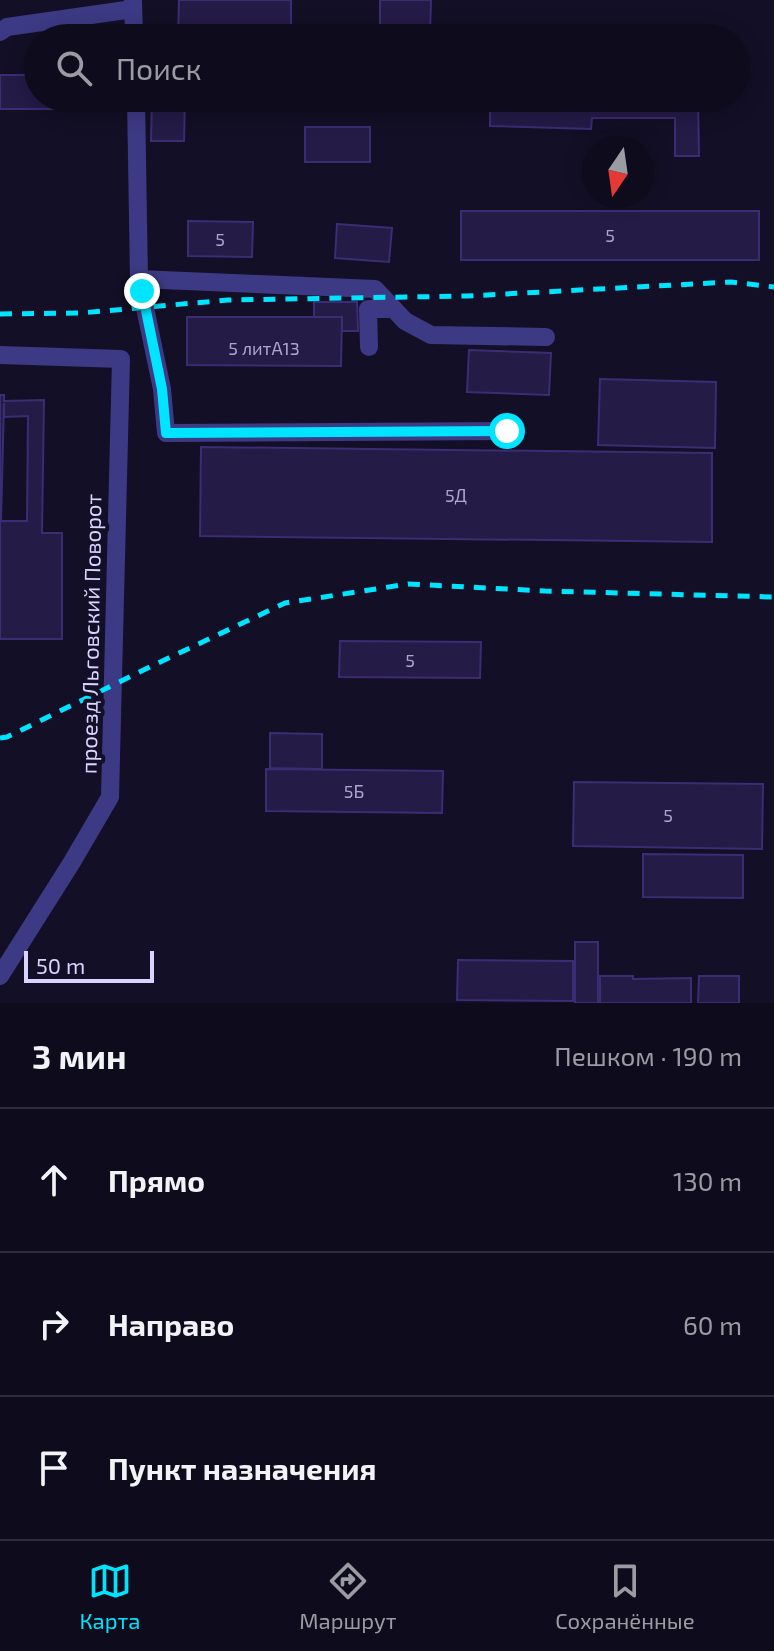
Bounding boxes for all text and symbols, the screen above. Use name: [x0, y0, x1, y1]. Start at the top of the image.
search box: [24, 24, 750, 112]
icon: search: [52, 46, 96, 90]
text: Поиск: [116, 50, 202, 86]
north arrow: [582, 136, 654, 208]
house number: 5: [605, 224, 615, 246]
house number: 5: [215, 228, 225, 250]
route end: [124, 273, 160, 309]
house number: 5 литА13: [228, 337, 300, 359]
route start: [489, 413, 525, 449]
house number: 5Д: [445, 484, 467, 506]
street label: проезд Льговский Поворот: [75, 493, 105, 774]
house number: 5: [405, 649, 415, 671]
house number: 5Б: [344, 780, 364, 802]
house number: 5: [663, 804, 673, 826]
scale bar: [24, 947, 154, 983]
text: 50 m: [36, 952, 85, 978]
text: 3 мин: [32, 1035, 127, 1076]
text: Пешком · 190 m: [554, 1040, 742, 1071]
icon: ahead: [32, 1158, 76, 1202]
text: Прямо: [108, 1162, 205, 1198]
text: 130 m: [673, 1165, 742, 1196]
icon: right: [32, 1302, 76, 1346]
text: Направо: [108, 1306, 234, 1342]
text: 60 m: [683, 1309, 742, 1340]
icon: arrive: [32, 1446, 76, 1490]
text: Пункт назначения: [108, 1450, 376, 1486]
tab: Карта: [79, 1559, 140, 1633]
tab: Маршрут: [299, 1559, 396, 1633]
tab: Сохранённые: [555, 1559, 695, 1633]

